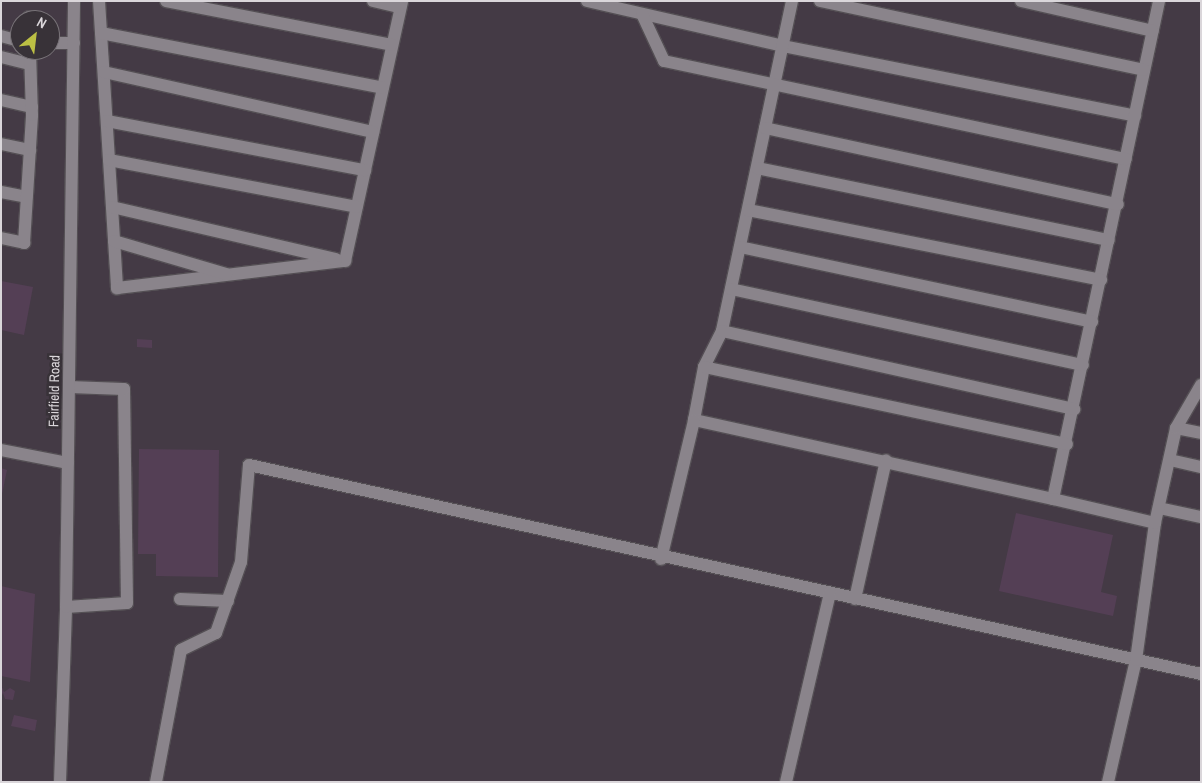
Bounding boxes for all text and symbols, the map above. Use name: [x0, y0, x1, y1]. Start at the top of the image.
north arrow: [10, 10, 60, 60]
text: N: [34, 13, 50, 33]
street label: Fairfield Road: [45, 355, 63, 427]

